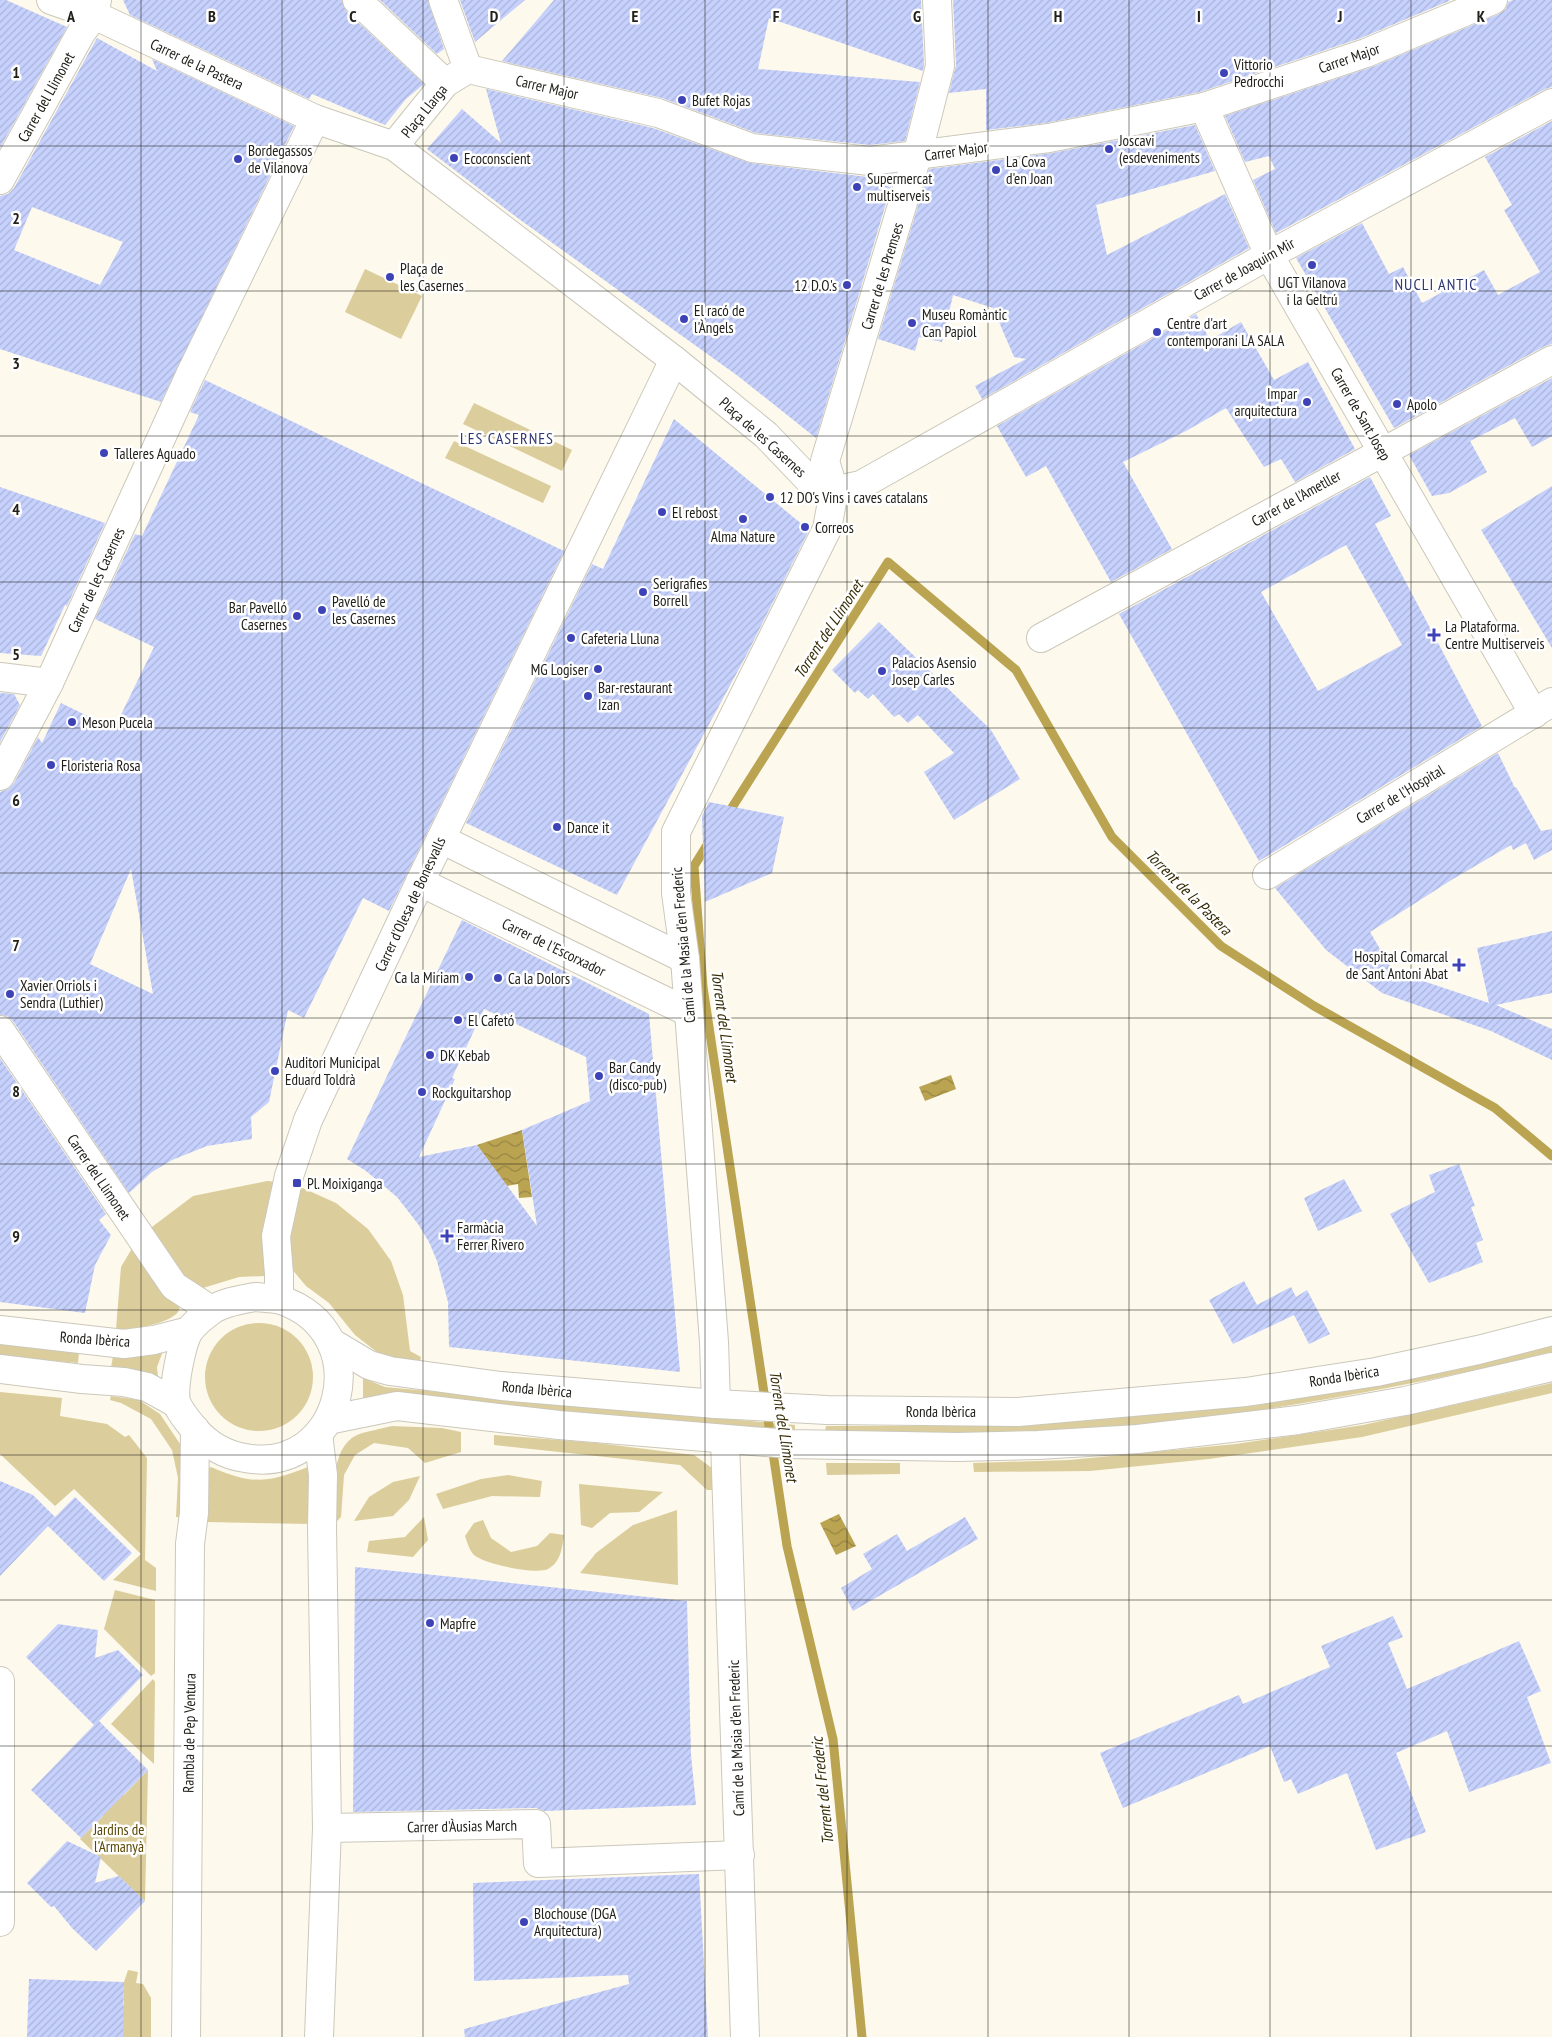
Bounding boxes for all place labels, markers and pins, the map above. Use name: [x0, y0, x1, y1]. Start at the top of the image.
place label: Vittorio Pedrocchi: [1233, 55, 1284, 91]
marker: Vittorio Pedrocchi: [1218, 67, 1230, 79]
place label: Bufet Rojas: [692, 91, 750, 110]
marker: Bufet Rojas: [676, 94, 688, 106]
place label: Joscavi (esdeveniments: [1118, 131, 1200, 167]
place label: Bordegassos de Vilanova: [248, 141, 312, 177]
marker: Joscavi (esdeveniments: [1103, 143, 1115, 155]
place label: Ecoconscient: [464, 149, 531, 168]
marker: Ecoconscient: [448, 152, 460, 164]
place label: La Cova d'en Joan: [1006, 152, 1053, 188]
marker: Bordegassos de Vilanova: [232, 153, 244, 165]
marker: La Cova d'en Joan: [990, 164, 1002, 176]
place label: Supermercat multiserveis: [867, 169, 932, 205]
marker: Supermercat multiserveis: [851, 181, 863, 193]
place label: Plaça de les Casernes: [400, 259, 464, 295]
marker: UGT Vilanova i la Geltrú: [1306, 259, 1318, 271]
marker: Plaça de les Casernes: [384, 271, 396, 283]
place label: UGT Vilanova i la Geltrú: [1278, 273, 1346, 309]
place label: 12 D.O.'s: [794, 276, 837, 295]
marker: 12 D.O.'s: [841, 279, 853, 291]
place label: El racó de l'Àngels: [694, 301, 745, 337]
place label: Museu Romàntic Can Papiol: [922, 305, 1008, 341]
marker: El racó de l'Àngels: [678, 313, 690, 325]
place label: Centre d'art contemporani LA SALA: [1167, 314, 1285, 350]
marker: Museu Romàntic Can Papiol: [906, 317, 918, 329]
marker: Centre d'art contemporani LA SALA: [1151, 326, 1163, 338]
place label: Impar arquitectura: [1234, 384, 1298, 420]
place label: Apolo: [1407, 395, 1437, 414]
marker: Impar arquitectura: [1301, 396, 1313, 408]
marker: Apolo: [1391, 398, 1403, 410]
place label: Talleres Aguado: [114, 444, 196, 463]
marker: Talleres Aguado: [98, 447, 110, 459]
place label: 12 DO's Vins i caves catalans: [780, 488, 928, 507]
marker: 12 DO's Vins i caves catalans: [764, 491, 776, 503]
place label: El rebost: [672, 503, 718, 522]
marker: El rebost: [656, 506, 668, 518]
marker: Alma Nature: [737, 513, 749, 525]
place label: Correos: [815, 518, 854, 537]
marker: Correos: [799, 521, 811, 533]
place label: Alma Nature: [711, 527, 775, 546]
place label: Serigrafies Borrell: [653, 574, 707, 610]
marker: Serigrafies Borrell: [637, 586, 649, 598]
place label: Pavelló de les Casernes: [332, 592, 396, 628]
place label: Bar Pavelló Casernes: [229, 598, 287, 634]
marker: Pavelló de les Casernes: [316, 604, 328, 616]
marker: Bar Pavelló Casernes: [291, 610, 303, 622]
place label: La Plataforma. Centre Multiserveis: [1445, 617, 1545, 653]
marker: La Plataforma. Centre Multiserveis: [1427, 628, 1441, 642]
place label: Cafeteria Lluna: [581, 629, 659, 648]
marker: Cafeteria Lluna: [565, 632, 577, 644]
place label: Palacios Asensio Josep Carles: [891, 653, 977, 689]
place label: MG Logiser: [531, 660, 589, 679]
marker: MG Logiser: [592, 663, 604, 675]
marker: Palacios Asensio Josep Carles: [876, 665, 888, 677]
place label: Bar-restaurant Izan: [598, 678, 672, 714]
marker: Bar-restaurant Izan: [582, 690, 594, 702]
place label: Meson Pucela: [82, 713, 153, 732]
marker: Meson Pucela: [66, 716, 78, 728]
place label: Floristeria Rosa: [61, 756, 141, 775]
marker: Floristeria Rosa: [45, 759, 57, 771]
place label: Dance it: [567, 818, 609, 837]
marker: Dance it: [551, 821, 563, 833]
place label: Hospital Comarcal de Sant Antoni Abat: [1346, 947, 1449, 983]
marker: Hospital Comarcal de Sant Antoni Abat: [1452, 958, 1466, 972]
place label: Ca la Miriam: [395, 968, 459, 987]
place label: Ca la Dolors: [508, 969, 570, 988]
marker: Ca la Miriam: [463, 971, 475, 983]
marker: Ca la Dolors: [492, 972, 504, 984]
place label: Xavier Orriols i Sendra (Luthier): [20, 976, 103, 1012]
marker: Xavier Orriols i Sendra (Luthier): [4, 988, 16, 1000]
place label: El Cafetó: [468, 1011, 514, 1030]
marker: El Cafetó: [452, 1014, 464, 1026]
place label: DK Kebab: [440, 1046, 490, 1065]
marker: DK Kebab: [424, 1049, 436, 1061]
place label: Auditori Municipal Eduard Toldrà: [285, 1053, 380, 1089]
place label: Bar Candy (disco-pub): [609, 1058, 667, 1094]
marker: Auditori Municipal Eduard Toldrà: [269, 1065, 281, 1077]
marker: Bar Candy (disco-pub): [593, 1070, 605, 1082]
place label: Rockguitarshop: [432, 1083, 511, 1102]
marker: Rockguitarshop: [416, 1086, 428, 1098]
place label: Pl. Moixiganga: [307, 1174, 382, 1193]
marker: Pl. Moixiganga: [291, 1177, 303, 1189]
place label: Farmàcia Ferrer Rivero: [457, 1218, 524, 1254]
marker: Farmàcia Ferrer Rivero: [441, 1230, 453, 1242]
place label: Mapfre: [440, 1614, 476, 1633]
marker: Mapfre: [424, 1617, 436, 1629]
place label: Blochouse (DGA Arquitectura): [534, 1904, 617, 1940]
marker: Blochouse (DGA Arquitectura): [518, 1916, 530, 1928]

